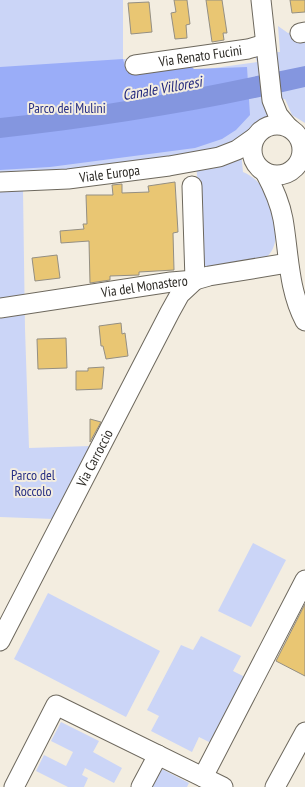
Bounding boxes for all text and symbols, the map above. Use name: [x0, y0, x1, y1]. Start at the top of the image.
street label: Via Renato Fucini: [157, 41, 243, 71]
water label: Canale Villoresi: [121, 71, 205, 104]
park label: Parco dei Mulini: [28, 99, 106, 117]
street label: Viale Europa: [77, 161, 141, 187]
street label: Via del Monastero: [99, 272, 188, 302]
street label: Via Carroccio: [72, 426, 117, 491]
park label: Parco del Roccolo: [11, 466, 56, 500]

